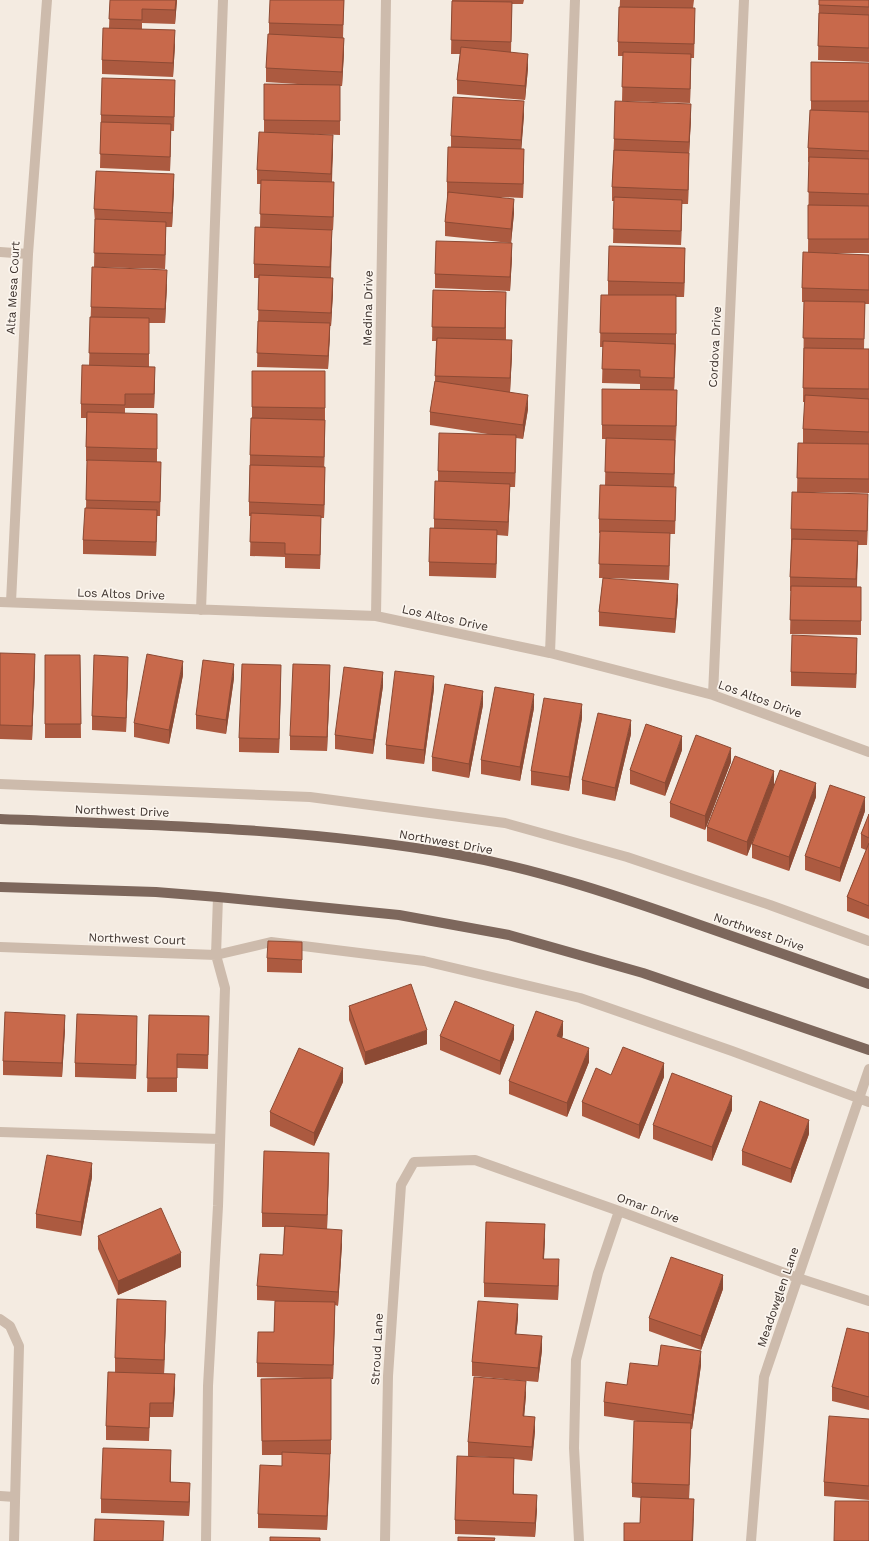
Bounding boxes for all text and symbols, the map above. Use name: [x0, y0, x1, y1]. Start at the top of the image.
street label: Alta Mesa Court: [4, 241, 22, 335]
street label: Medina Drive: [360, 270, 376, 346]
street label: Cordova Drive: [706, 306, 724, 388]
street label: Los Altos Drive: [77, 585, 165, 603]
street label: Los Altos Drive: [401, 602, 490, 634]
street label: Los Altos Drive: [716, 677, 804, 721]
street label: Northwest Drive: [74, 802, 170, 820]
street label: Northwest Drive: [398, 827, 494, 857]
street label: Northwest Drive: [712, 910, 806, 954]
street label: Northwest Court: [88, 930, 186, 948]
street label: Omar Drive: [615, 1190, 681, 1226]
street label: Meadowglen Lane: [754, 1245, 802, 1349]
street label: Stroud Lane: [368, 1313, 386, 1385]

